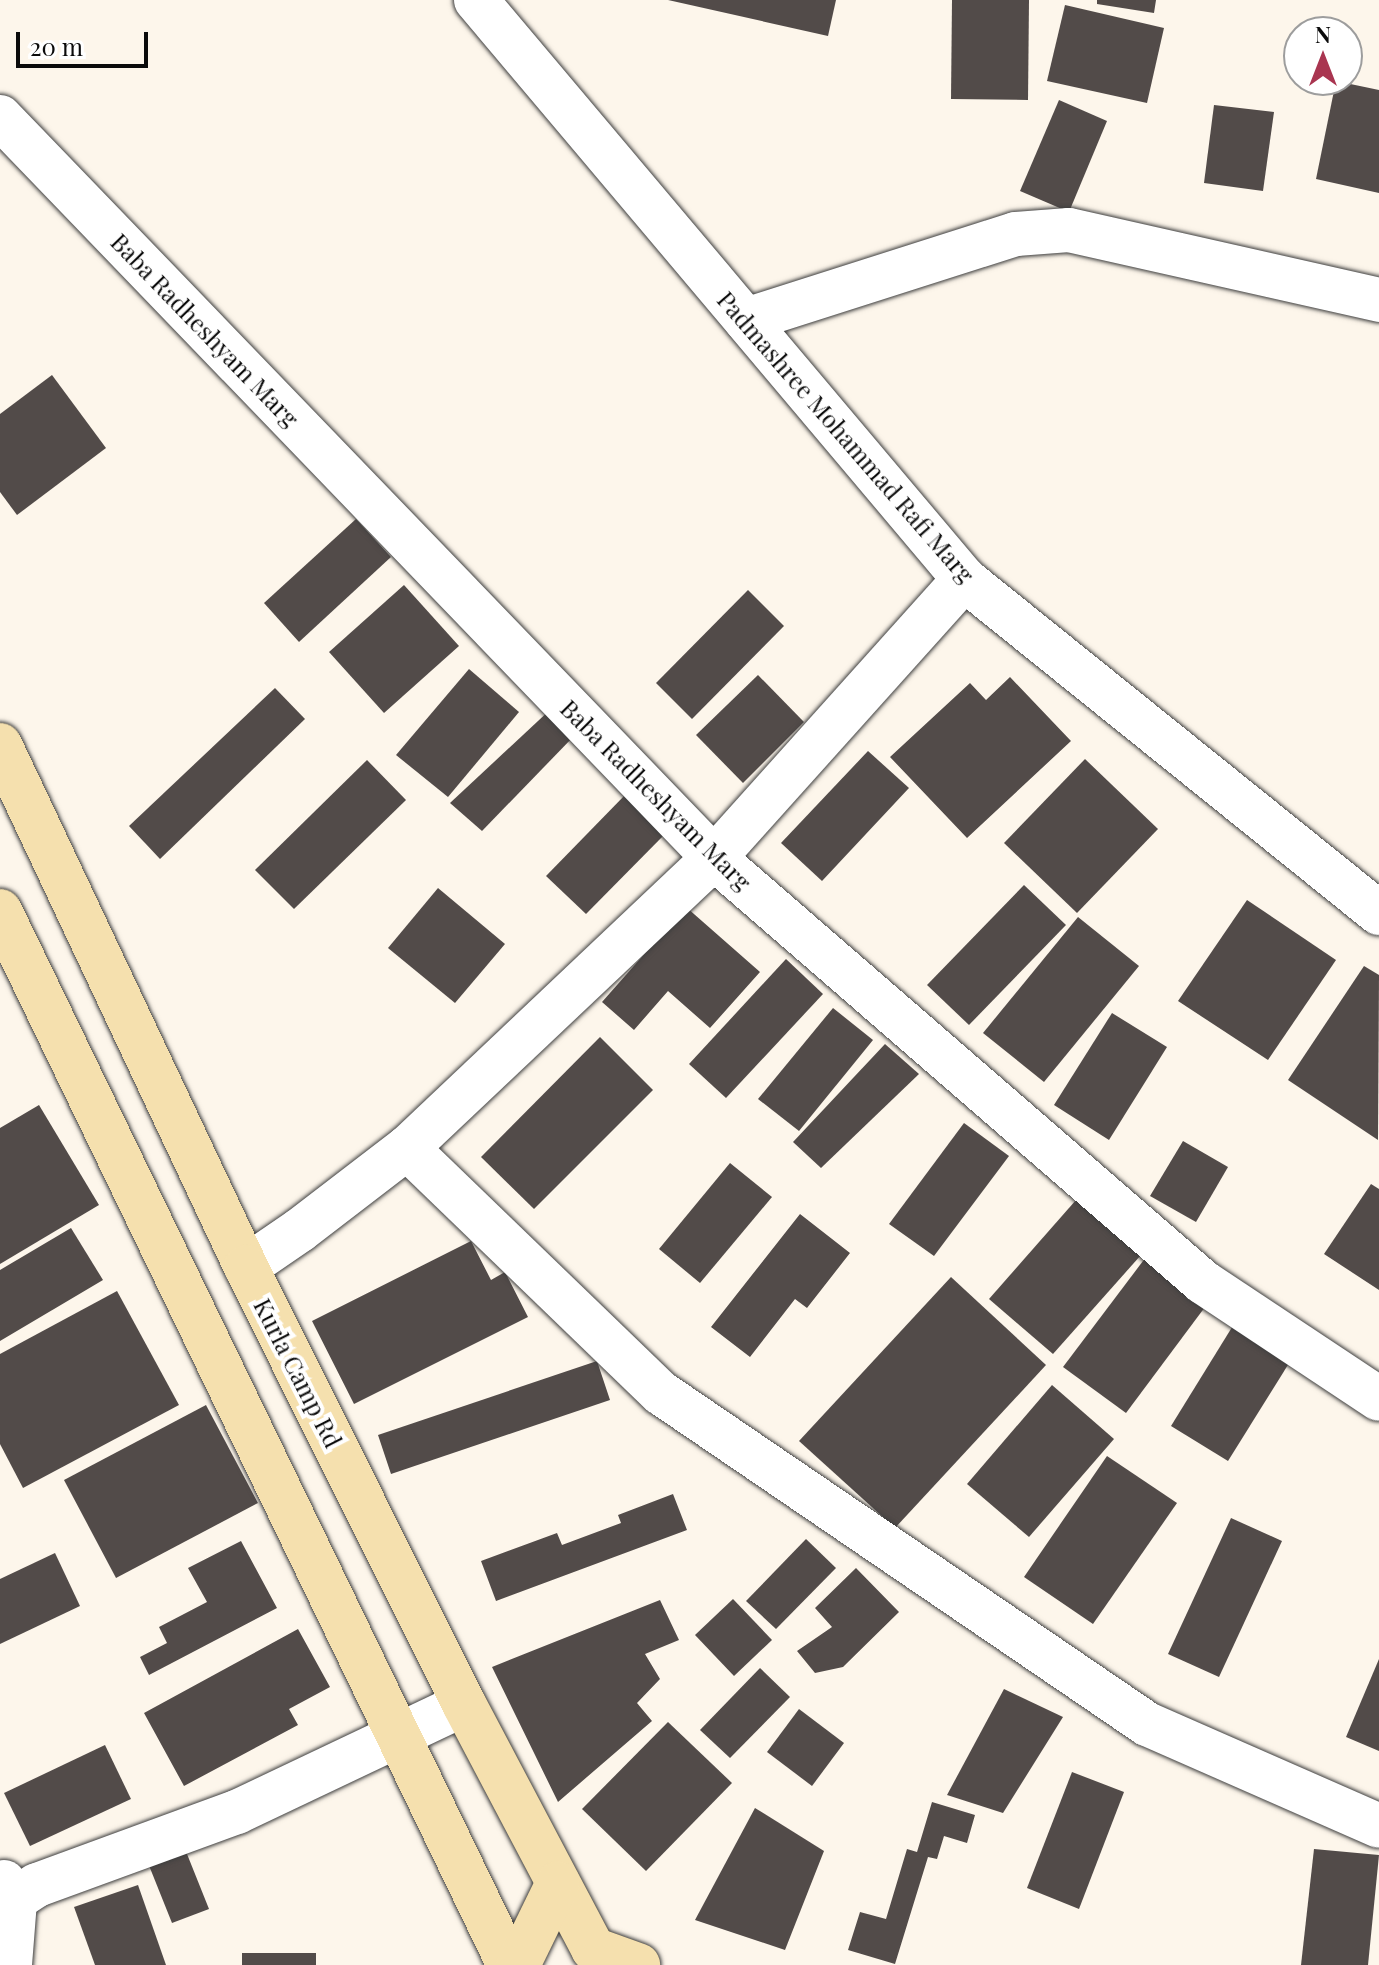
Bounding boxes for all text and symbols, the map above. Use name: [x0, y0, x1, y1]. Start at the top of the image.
scale bar: [20, 16, 152, 66]
north arrow: [1283, 16, 1363, 96]
text: N: [1315, 19, 1331, 49]
text: 20 m: [30, 30, 83, 62]
street label: Baba Radheshyam Marg: [105, 227, 305, 433]
street label: Padmashree Mohammad Rafi Marg: [712, 285, 980, 589]
street label: Baba Radheshyam Marg: [555, 694, 757, 896]
street label: Kurla Camp Rd: [248, 1293, 348, 1453]

